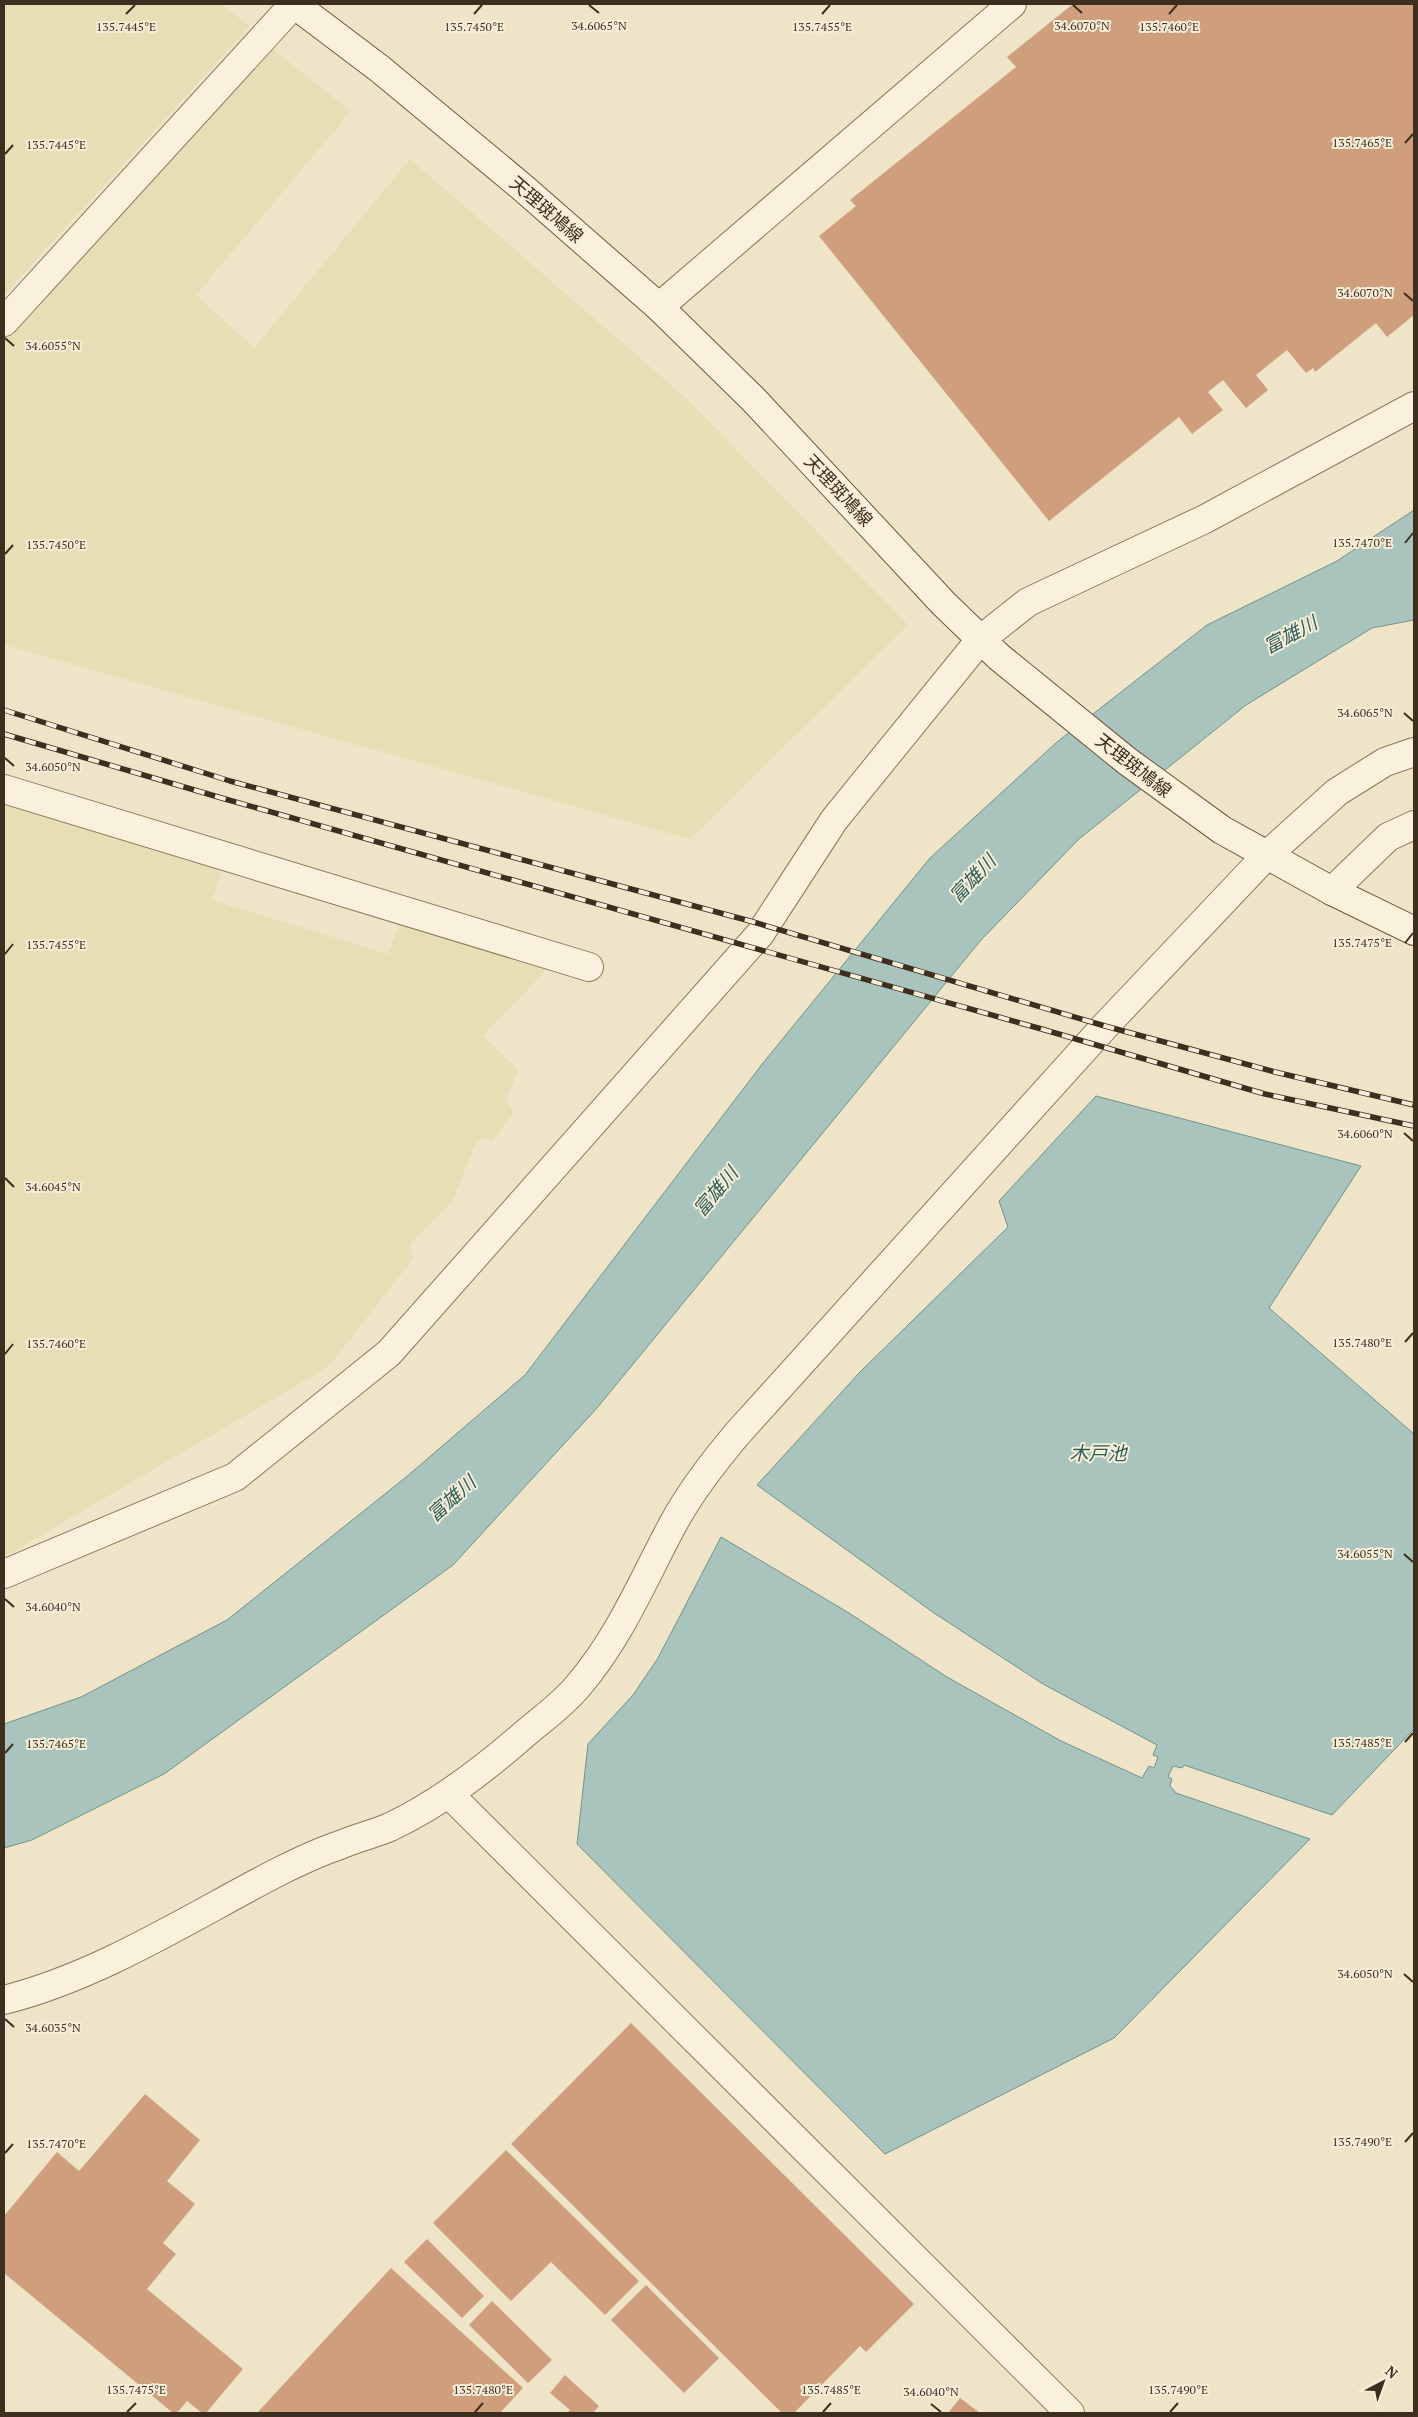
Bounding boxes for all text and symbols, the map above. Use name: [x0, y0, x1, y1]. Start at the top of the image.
text: 34.6065°N: [571, 18, 627, 33]
text: 34.6070°N: [1054, 18, 1110, 33]
text: 135.7445°E: [96, 19, 156, 34]
text: 135.7450°E: [444, 19, 504, 34]
text: 135.7455°E: [792, 19, 852, 34]
text: 135.7460°E: [1139, 19, 1199, 34]
text: 135.7465°E: [1332, 135, 1392, 150]
text: 135.7445°E: [26, 137, 86, 152]
street label: 天理斑鳩線: [505, 170, 589, 248]
text: 34.6070°N: [1337, 285, 1393, 300]
text: 34.6055°N: [25, 338, 81, 353]
street label: 天理斑鳩線: [800, 449, 878, 531]
text: 135.7470°E: [1332, 535, 1392, 550]
text: 135.7450°E: [26, 537, 86, 552]
water label: 富雄川: [1259, 609, 1323, 658]
text: 34.6065°N: [1337, 705, 1393, 720]
street label: 天理斑鳩線: [1091, 728, 1177, 802]
text: 34.6050°N: [25, 759, 81, 774]
water label: 富雄川: [943, 847, 1002, 907]
text: 135.7475°E: [1332, 935, 1392, 950]
text: 135.7455°E: [26, 937, 86, 952]
text: 34.6060°N: [1337, 1126, 1393, 1141]
water label: 富雄川: [687, 1160, 744, 1221]
text: 34.6045°N: [25, 1179, 81, 1194]
text: 135.7480°E: [1332, 1335, 1392, 1350]
text: 135.7460°E: [26, 1336, 86, 1351]
water label: 木戸池: [1069, 1440, 1128, 1465]
water label: 富雄川: [421, 1468, 482, 1526]
text: 34.6055°N: [1337, 1546, 1393, 1561]
text: 34.6040°N: [25, 1599, 81, 1614]
text: 135.7485°E: [1332, 1735, 1392, 1750]
text: 135.7465°E: [26, 1736, 86, 1751]
text: 34.6050°N: [1337, 1966, 1393, 1981]
text: 34.6035°N: [25, 2020, 81, 2035]
text: 135.7490°E: [1332, 2134, 1392, 2149]
text: 135.7470°E: [26, 2136, 86, 2151]
north arrow: [1358, 2357, 1408, 2407]
text: N: [1382, 2361, 1402, 2383]
text: 135.7475°E: [106, 2382, 166, 2397]
text: 135.7480°E: [453, 2382, 513, 2397]
text: 135.7485°E: [801, 2382, 861, 2397]
text: 135.7490°E: [1148, 2382, 1208, 2397]
text: 34.6040°N: [903, 2384, 959, 2399]

